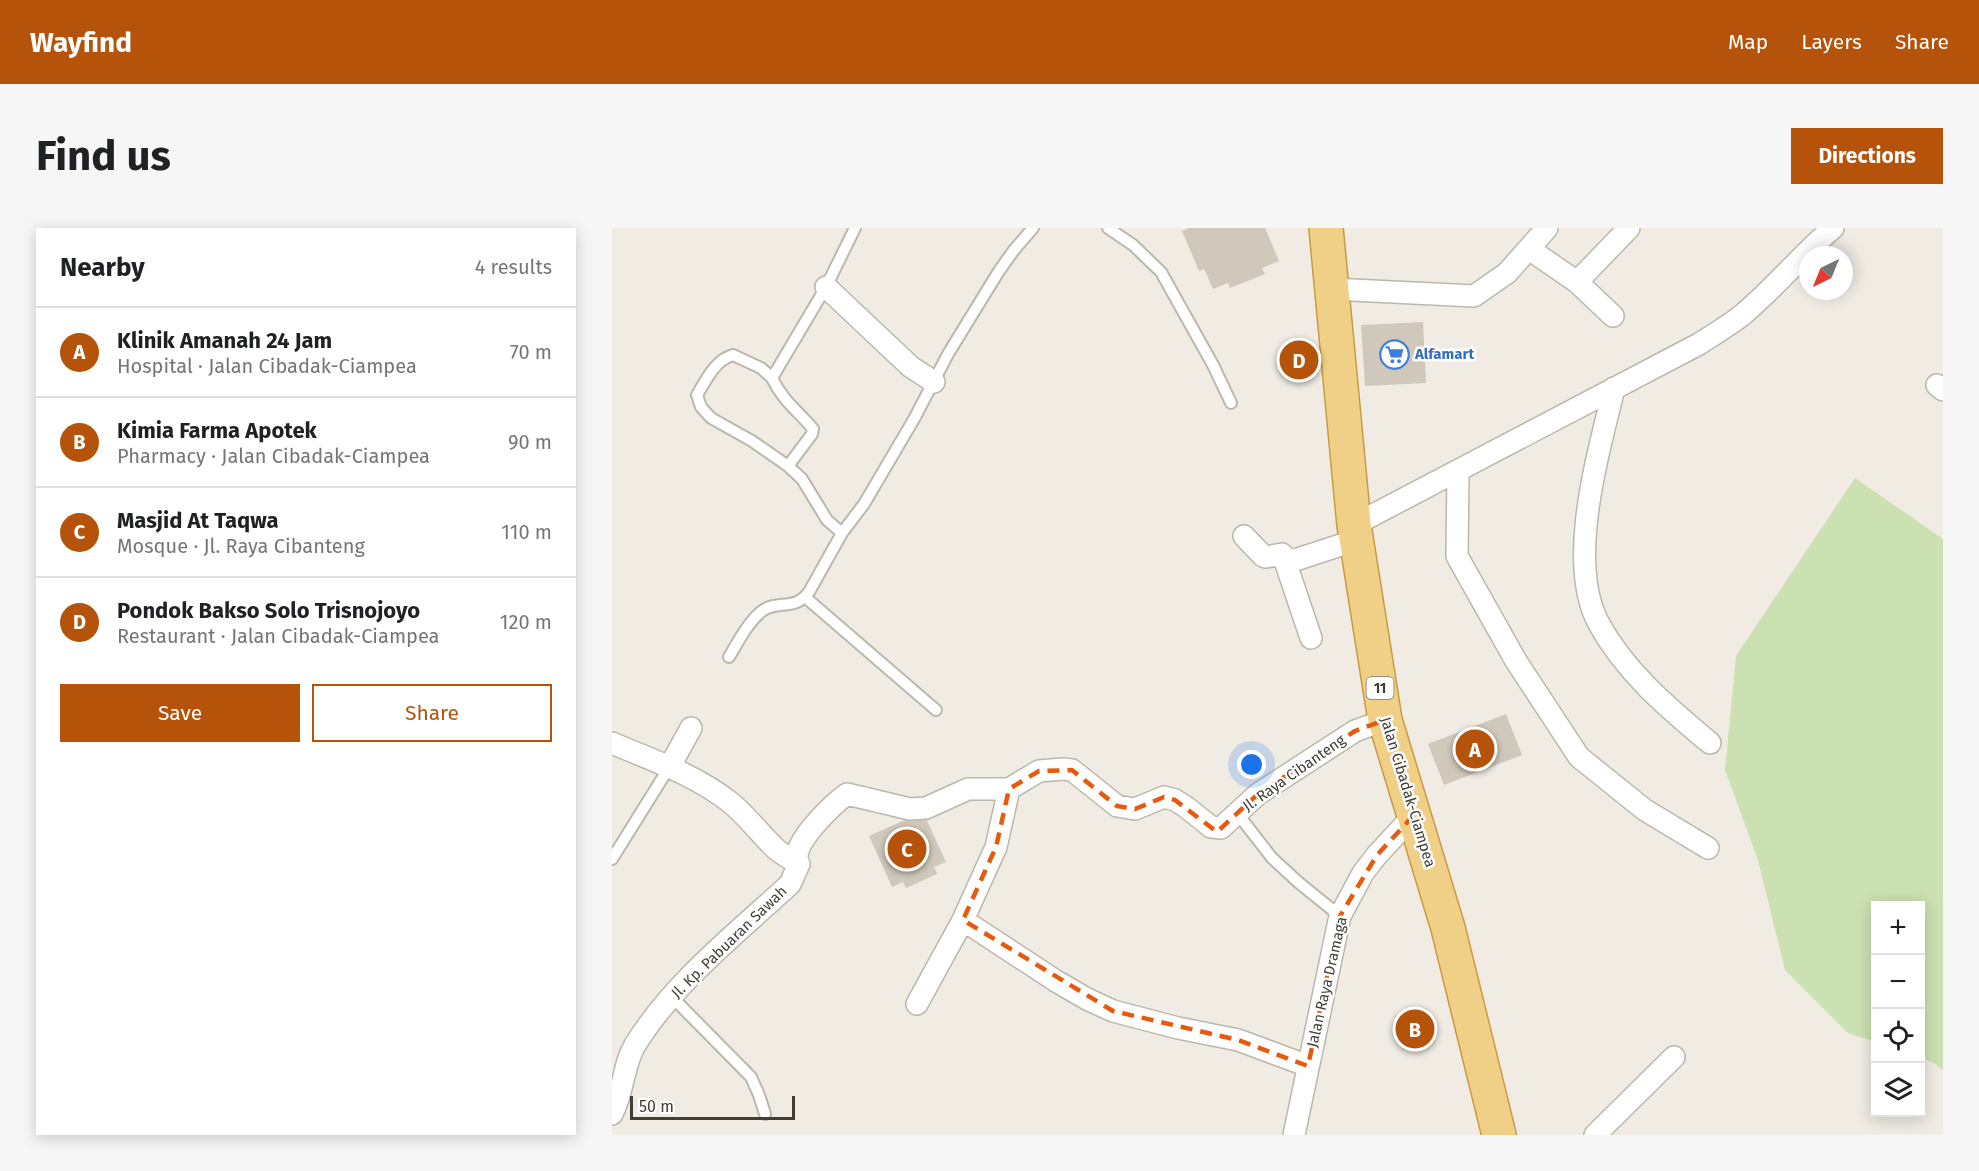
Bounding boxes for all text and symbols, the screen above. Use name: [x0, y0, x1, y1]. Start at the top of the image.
text: Wayfind: [30, 26, 132, 59]
text: Map: [1728, 29, 1768, 55]
text: Layers: [1801, 29, 1862, 55]
text: Share: [1895, 29, 1949, 55]
button: Directions: [1791, 128, 1943, 184]
text: Find us: [36, 131, 171, 181]
north arrow: [1799, 246, 1853, 300]
text: Nearby: [60, 252, 145, 283]
text: 4 results: [475, 255, 552, 279]
text: Klinik Amanah 24 Jam: [117, 327, 332, 354]
pin: D: [1280, 338, 1318, 382]
supermarket icon: Alfamart: [1378, 338, 1410, 370]
text: A: [74, 340, 85, 364]
text: 70 m: [510, 340, 552, 364]
place label: Alfamart: [1414, 345, 1474, 363]
text: Hospital · Jalan Cibadak-Ciampea: [117, 354, 417, 378]
text: Kimia Farma Apotek: [117, 417, 317, 444]
text: B: [73, 430, 86, 454]
text: 90 m: [508, 430, 552, 454]
text: Pharmacy · Jalan Cibadak-Ciampea: [117, 444, 430, 468]
text: Masjid At Taqwa: [117, 507, 279, 534]
text: C: [74, 520, 85, 544]
text: 110 m: [501, 520, 552, 544]
text: Mosque · Jl. Raya Cibanteng: [117, 534, 365, 558]
text: Pondok Bakso Solo Trisnojoyo: [117, 597, 420, 624]
text: D: [73, 610, 86, 634]
text: 120 m: [500, 610, 552, 634]
text: Restaurant · Jalan Cibadak-Ciampea: [117, 624, 439, 648]
road number: 11: [1366, 677, 1394, 699]
button: Save: [60, 684, 300, 742]
button: Share: [312, 684, 552, 742]
street label: Jalan Cibadak-Ciampea: [1377, 715, 1439, 869]
pin: A: [1456, 726, 1494, 772]
street label: Jl. Raya Cibanteng: [1239, 731, 1349, 815]
your location: [1237, 750, 1266, 779]
pin: C: [888, 826, 926, 872]
street label: Jl. Kp. Pabuaran Sawah: [667, 882, 791, 1002]
map controls: [1871, 901, 1925, 1117]
button: +: [1871, 901, 1925, 955]
street label: Jalan Raya Dramaga: [1303, 915, 1351, 1049]
button: −: [1871, 955, 1925, 1009]
pin: B: [1396, 1006, 1434, 1052]
button: locate: [1871, 1009, 1925, 1063]
button: layers: [1871, 1063, 1925, 1117]
scale bar: [630, 1093, 795, 1120]
text: 50 m: [639, 1097, 674, 1116]

